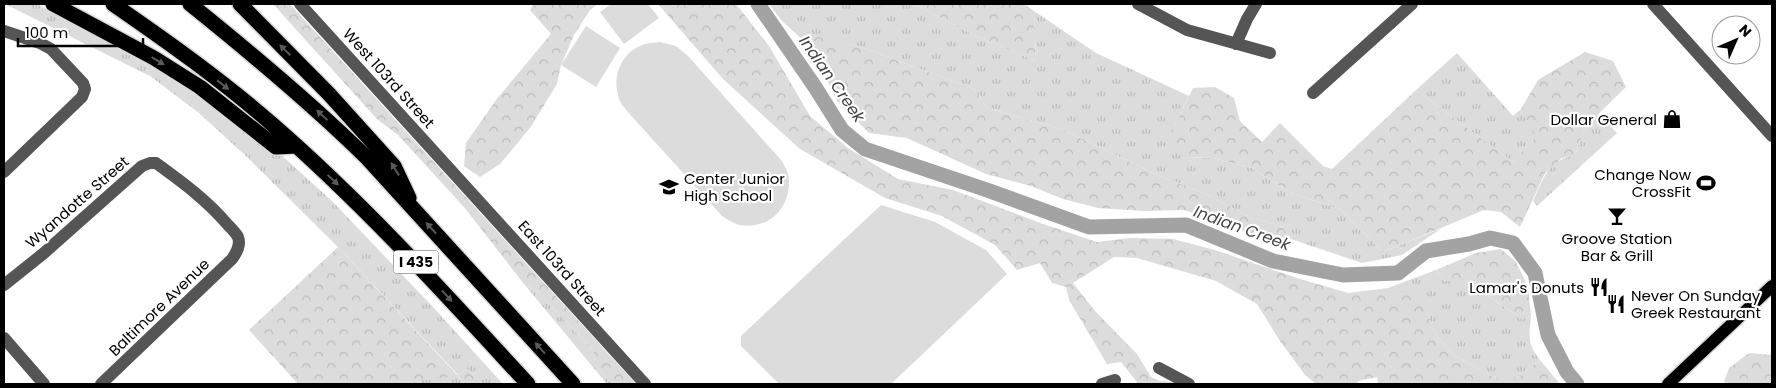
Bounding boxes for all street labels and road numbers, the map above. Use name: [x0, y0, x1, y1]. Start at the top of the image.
street label: West 103rd Street: [338, 23, 440, 133]
street label: Wyandotte Street: [21, 151, 133, 253]
street label: East 103rd Street: [513, 216, 611, 320]
road number: I 435: [394, 250, 438, 274]
street label: Baltimore Avenue: [104, 253, 214, 361]

